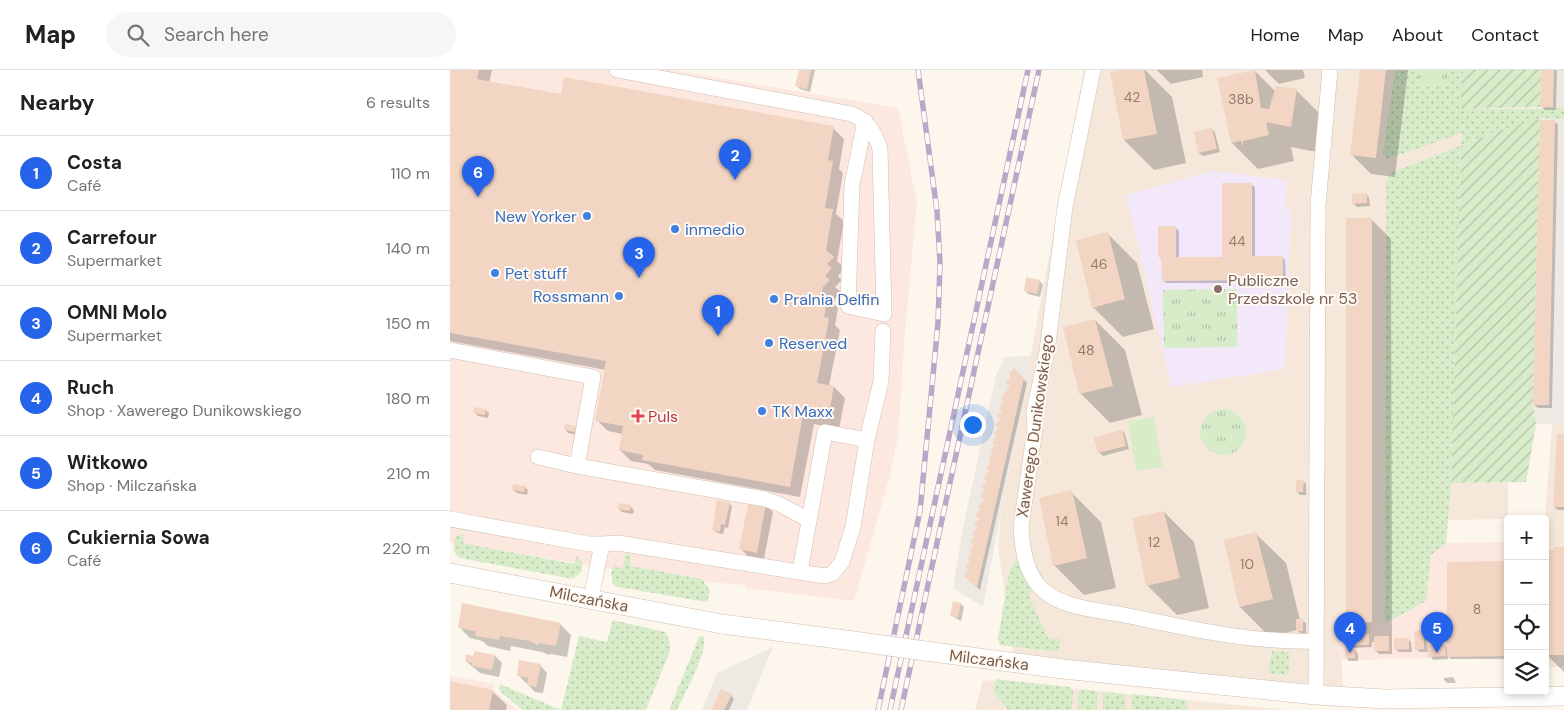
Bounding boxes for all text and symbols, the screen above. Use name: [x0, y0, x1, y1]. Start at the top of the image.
search box: [106, 12, 456, 57]
text: Map: [25, 19, 76, 50]
icon: search: [124, 21, 152, 49]
text: Search here: [164, 22, 269, 47]
text: Home: [1250, 23, 1300, 47]
text: Map: [1328, 23, 1364, 47]
text: About: [1392, 23, 1443, 47]
text: Contact: [1471, 23, 1539, 47]
house number: 42: [1124, 88, 1140, 106]
text: Nearby: [20, 89, 94, 117]
house number: 38b: [1228, 90, 1254, 108]
text: 6 results: [366, 92, 430, 113]
pin: 2: [719, 139, 751, 180]
text: Costa: [67, 150, 122, 175]
pin: 6: [462, 156, 494, 197]
text: 1: [33, 163, 39, 184]
text: 110 m: [391, 163, 430, 184]
text: Café: [67, 175, 101, 196]
place label: New Yorker: [495, 206, 577, 227]
marker: New Yorker: [581, 210, 593, 222]
place label: inmedio: [685, 219, 745, 240]
marker: inmedio: [669, 223, 681, 235]
text: Carrefour: [67, 225, 157, 250]
house number: 44: [1229, 232, 1246, 250]
pin: 3: [623, 237, 655, 278]
text: 2: [31, 238, 41, 259]
text: 140 m: [386, 238, 430, 259]
text: Supermarket: [67, 250, 162, 271]
house number: 46: [1090, 255, 1108, 273]
place label: Pet stuff: [505, 263, 567, 284]
marker: Pet stuff: [489, 267, 501, 279]
place label: Publiczne Przedszkole nr 53: [1228, 270, 1357, 309]
marker: Publiczne Przedszkole nr 53: [1212, 283, 1224, 295]
place label: Rossmann: [533, 286, 609, 307]
place label: Pralnia Delfin: [784, 289, 879, 310]
marker: Rossmann: [613, 290, 625, 302]
marker: Pralnia Delfin: [768, 293, 780, 305]
pin: 1: [702, 295, 734, 336]
text: OMNI Molo: [67, 300, 167, 325]
text: 3: [31, 313, 41, 334]
text: 150 m: [386, 313, 430, 334]
text: Supermarket: [67, 325, 162, 346]
place label: Reserved: [779, 333, 847, 354]
street label: Xawerego Dunikowskiego: [1012, 333, 1058, 519]
marker: Reserved: [763, 337, 775, 349]
house number: 48: [1077, 341, 1095, 359]
text: Ruch: [67, 375, 114, 400]
text: 4: [31, 388, 41, 409]
text: 180 m: [386, 388, 430, 409]
text: Shop · Xawerego Dunikowskiego: [67, 400, 302, 421]
place label: TK Maxx: [772, 401, 833, 422]
marker: TK Maxx: [756, 405, 768, 417]
place label: Puls: [648, 406, 678, 427]
marker: Puls: [632, 410, 644, 422]
your location: [960, 412, 986, 438]
text: Witkowo: [67, 450, 148, 475]
text: 5: [31, 463, 41, 484]
text: 210 m: [386, 463, 430, 484]
text: Shop · Milczańska: [67, 475, 197, 496]
house number: 14: [1056, 512, 1069, 530]
map controls: [1504, 515, 1549, 695]
button: +: [1504, 515, 1549, 560]
text: Cukiernia Sowa: [67, 525, 210, 550]
house number: 12: [1148, 533, 1160, 551]
text: 6: [31, 538, 41, 559]
text: 220 m: [382, 538, 430, 559]
text: Café: [67, 550, 101, 571]
house number: 10: [1240, 555, 1254, 573]
button: −: [1504, 560, 1549, 605]
street label: Milczańska: [548, 581, 630, 617]
house number: 8: [1473, 600, 1481, 618]
button: locate: [1504, 605, 1549, 650]
pin: 4: [1334, 612, 1366, 653]
pin: 5: [1421, 612, 1453, 653]
street label: Milczańska: [948, 645, 1030, 675]
button: layers: [1504, 650, 1549, 695]

